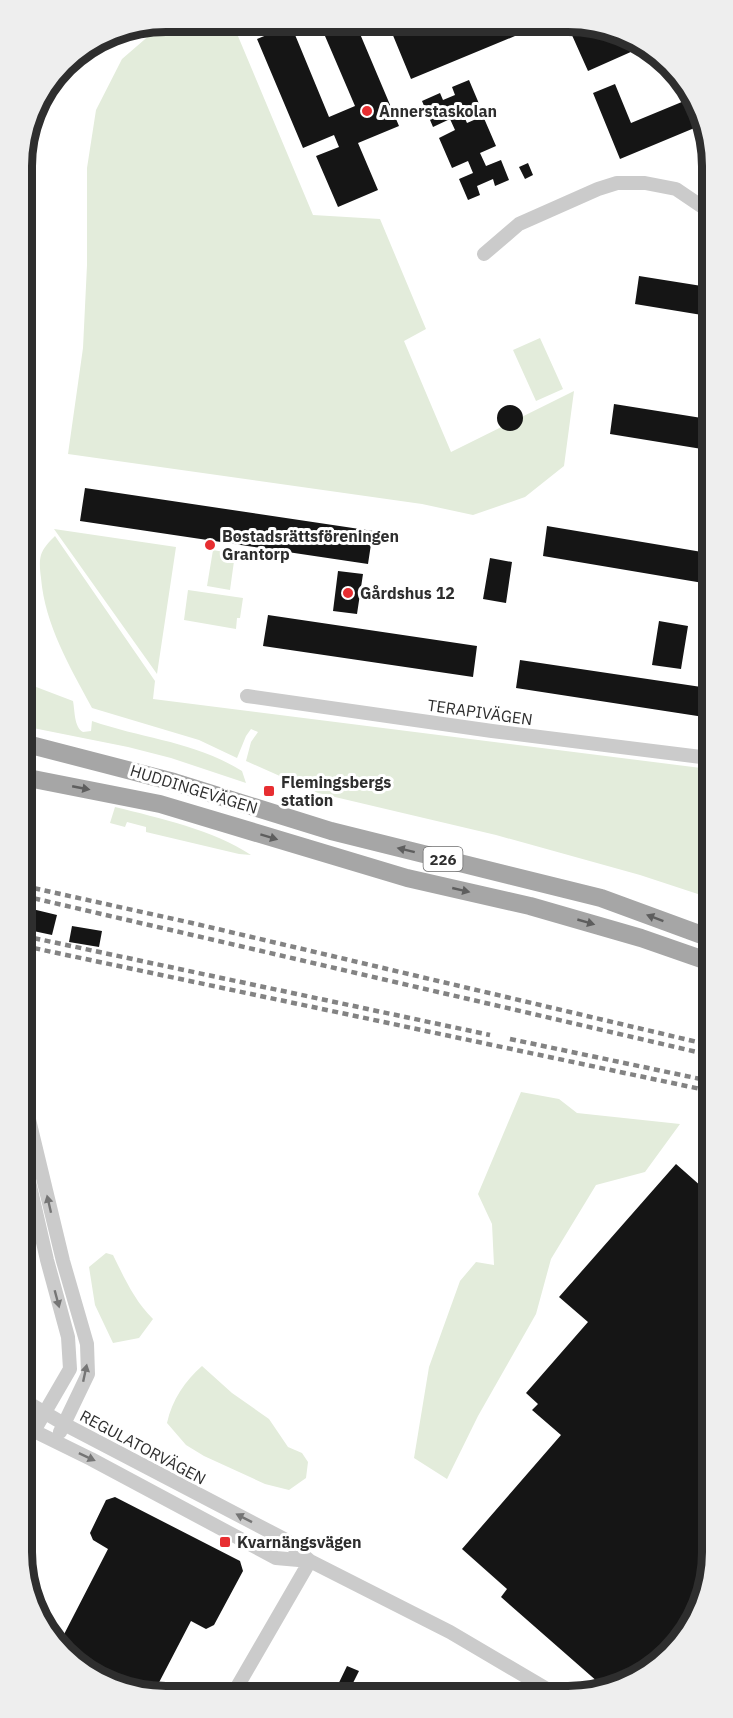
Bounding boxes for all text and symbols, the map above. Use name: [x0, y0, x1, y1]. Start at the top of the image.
place label: Annerstaskolan: [379, 101, 497, 121]
marker: Annerstaskolan: [360, 104, 374, 118]
place label: Bostadsrättsföreningen Grantorp: [222, 526, 399, 564]
marker: Bostadsrättsföreningen Grantorp: [203, 538, 217, 552]
place label: Gårdshus 12: [360, 583, 455, 603]
marker: Gårdshus 12: [341, 586, 355, 600]
street label: TERAPIVÄGEN: [426, 695, 534, 729]
street label: HUDDINGEVÄGEN: [128, 760, 260, 818]
place label: Flemingsbergs station: [281, 772, 391, 810]
one-way arrow: [71, 784, 90, 793]
marker: Flemingsbergs station: [262, 784, 276, 798]
one-way arrow: [260, 833, 278, 842]
one-way arrow: [397, 844, 416, 854]
road number: 226: [424, 847, 462, 871]
one-way arrow: [451, 886, 470, 895]
one-way arrow: [646, 913, 664, 922]
one-way arrow: [577, 918, 595, 927]
one-way arrow: [44, 1195, 54, 1213]
one-way arrow: [53, 1290, 63, 1308]
one-way arrow: [81, 1363, 90, 1382]
street label: REGULATORVÄGEN: [77, 1405, 209, 1489]
one-way arrow: [78, 1452, 96, 1462]
one-way arrow: [235, 1513, 252, 1523]
place label: Kvarnängsvägen: [237, 1532, 362, 1552]
marker: Kvarnängsvägen: [218, 1535, 232, 1549]

